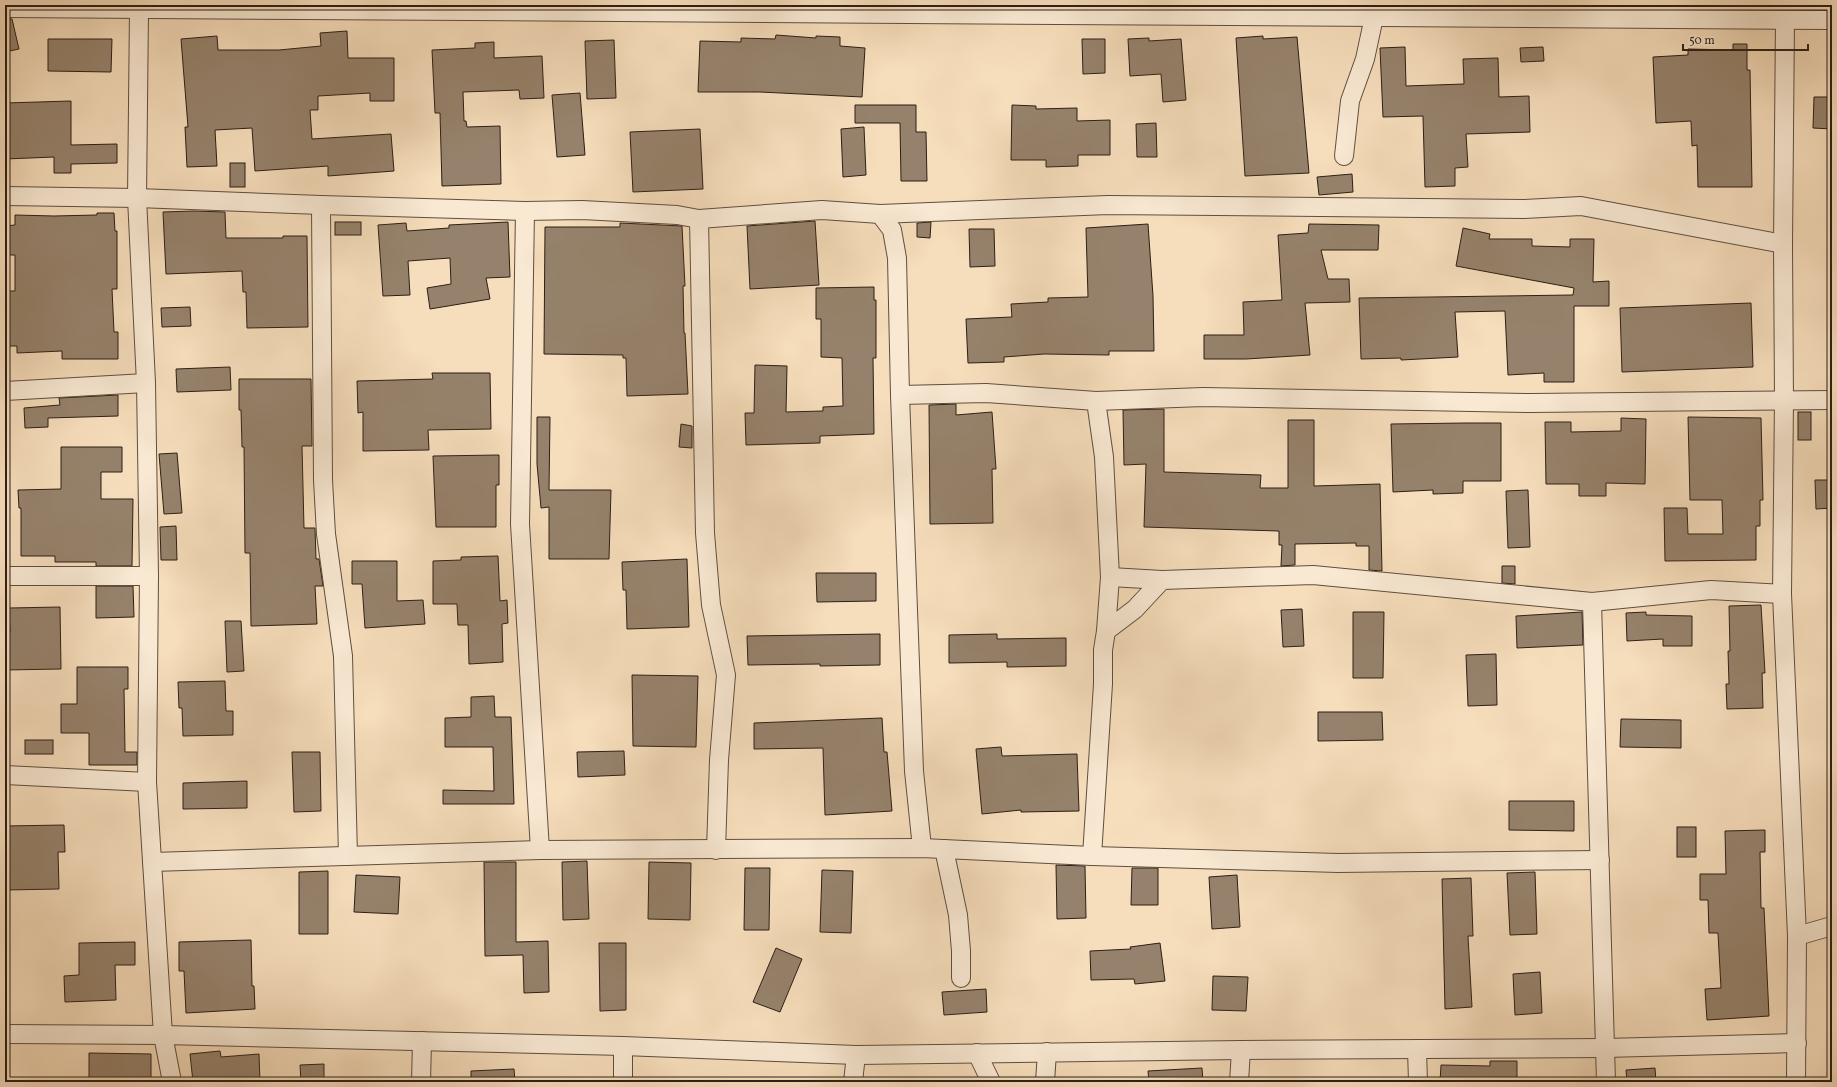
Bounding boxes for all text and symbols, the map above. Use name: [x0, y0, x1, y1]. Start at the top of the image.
scale bar: [1683, 26, 1808, 52]
text: 50 m: [1689, 33, 1715, 49]

